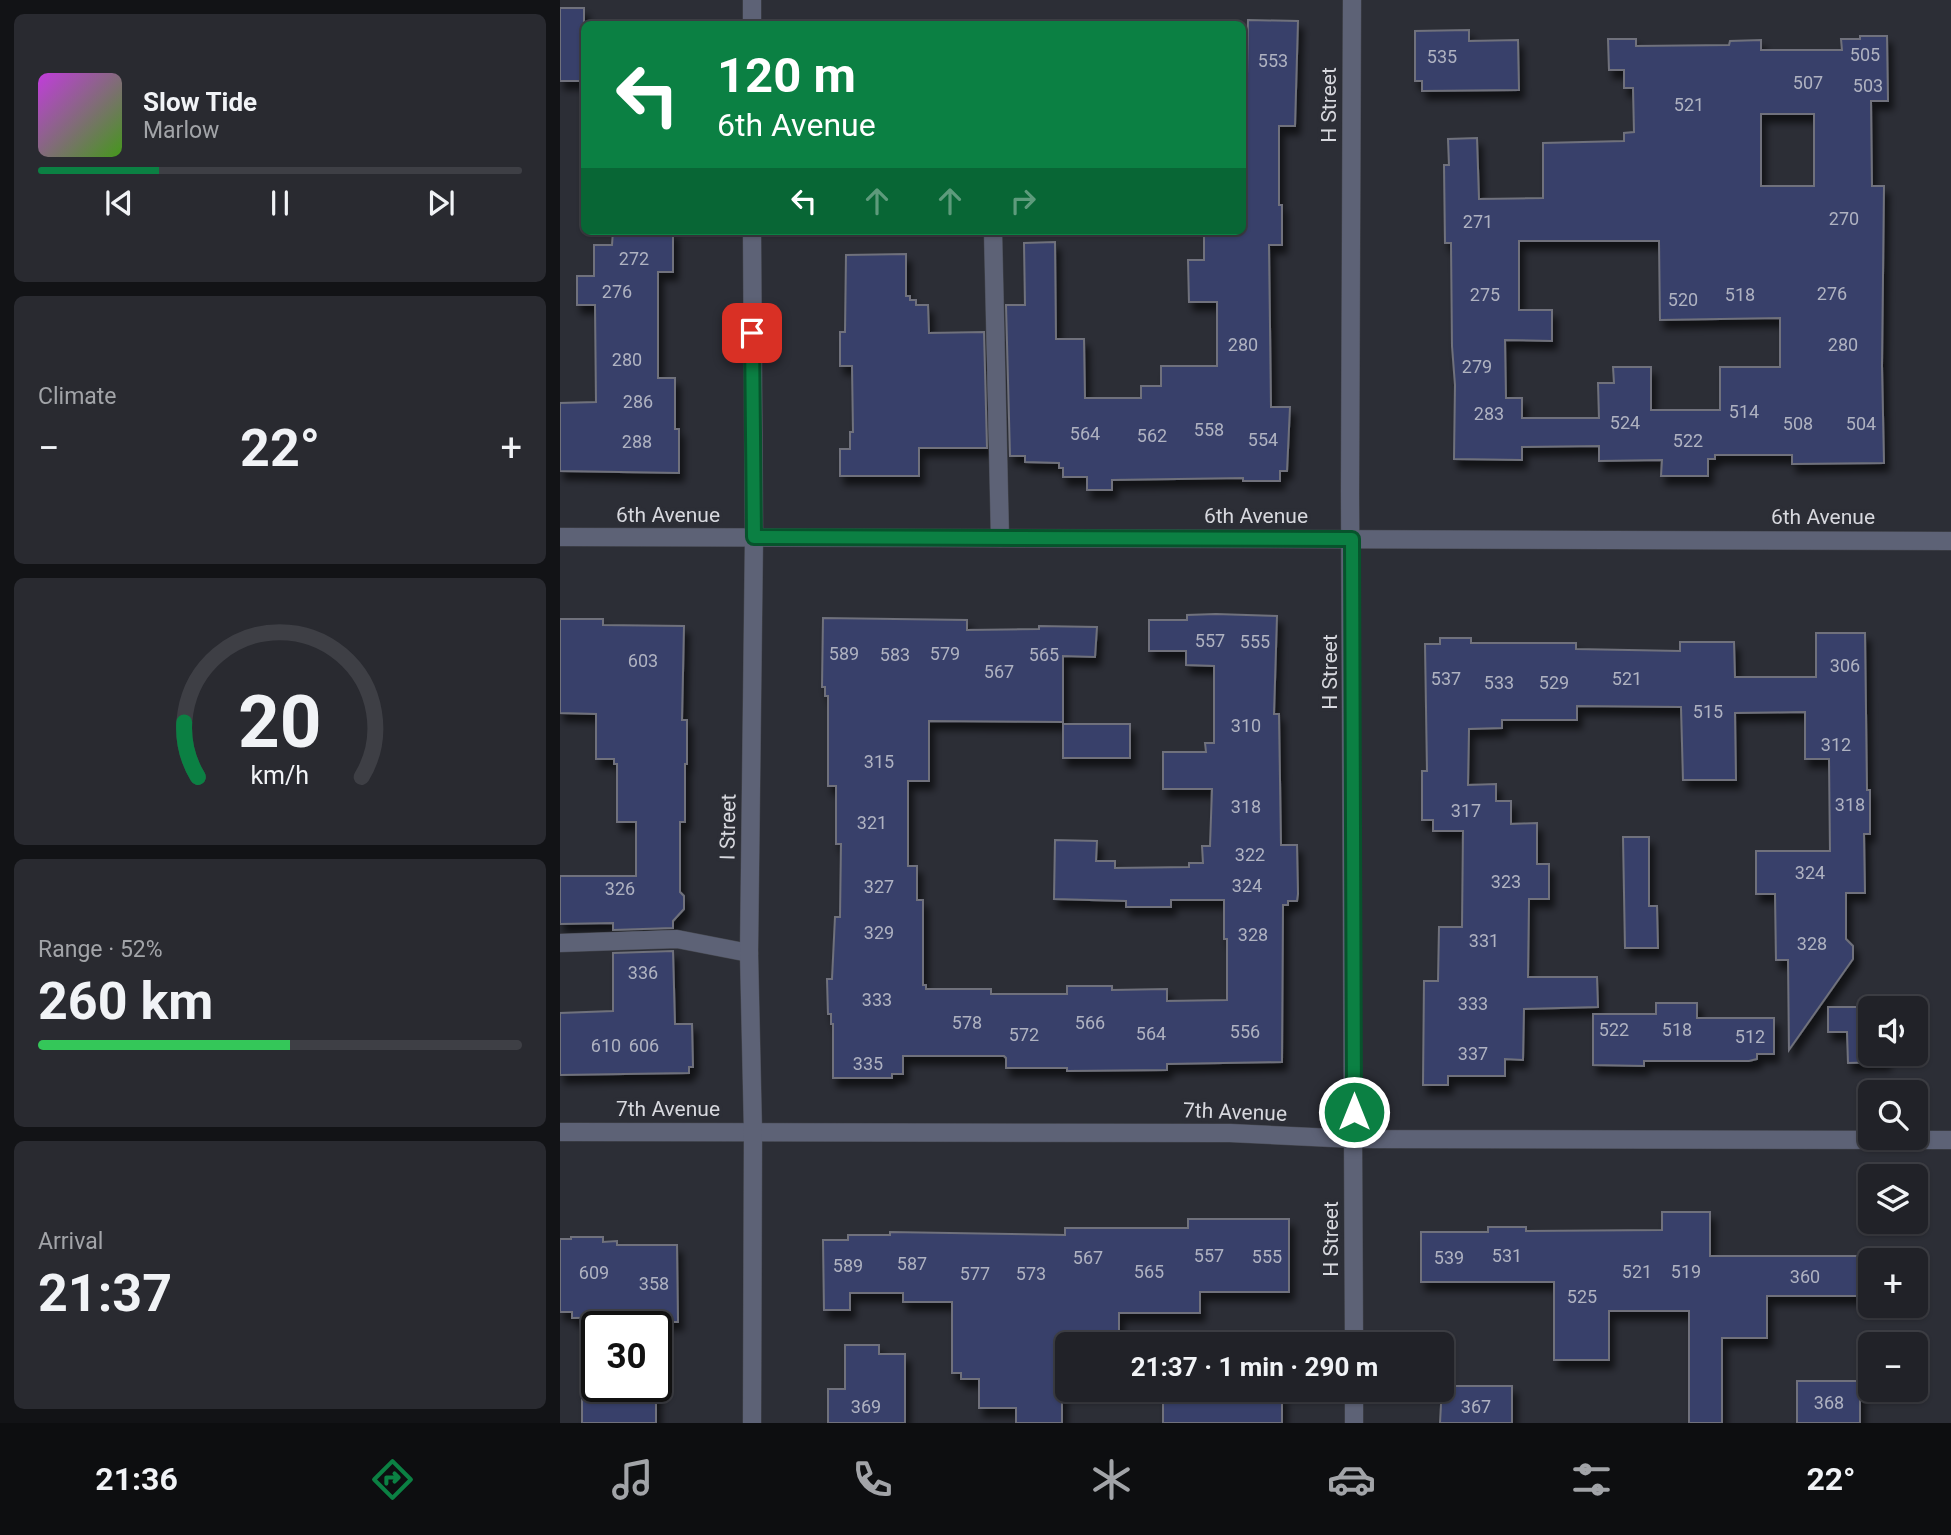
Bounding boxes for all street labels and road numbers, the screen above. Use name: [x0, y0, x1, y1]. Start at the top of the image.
street label: H Street: [1317, 67, 1341, 143]
street label: 6th Avenue: [616, 503, 720, 527]
street label: 6th Avenue: [1204, 504, 1308, 528]
street label: 6th Avenue: [1771, 505, 1875, 529]
street label: H Street: [1318, 634, 1342, 710]
street label: I Street: [715, 794, 741, 860]
street label: 7th Avenue: [616, 1097, 720, 1121]
street label: 7th Avenue: [1183, 1098, 1287, 1126]
street label: H Street: [1319, 1201, 1343, 1277]

